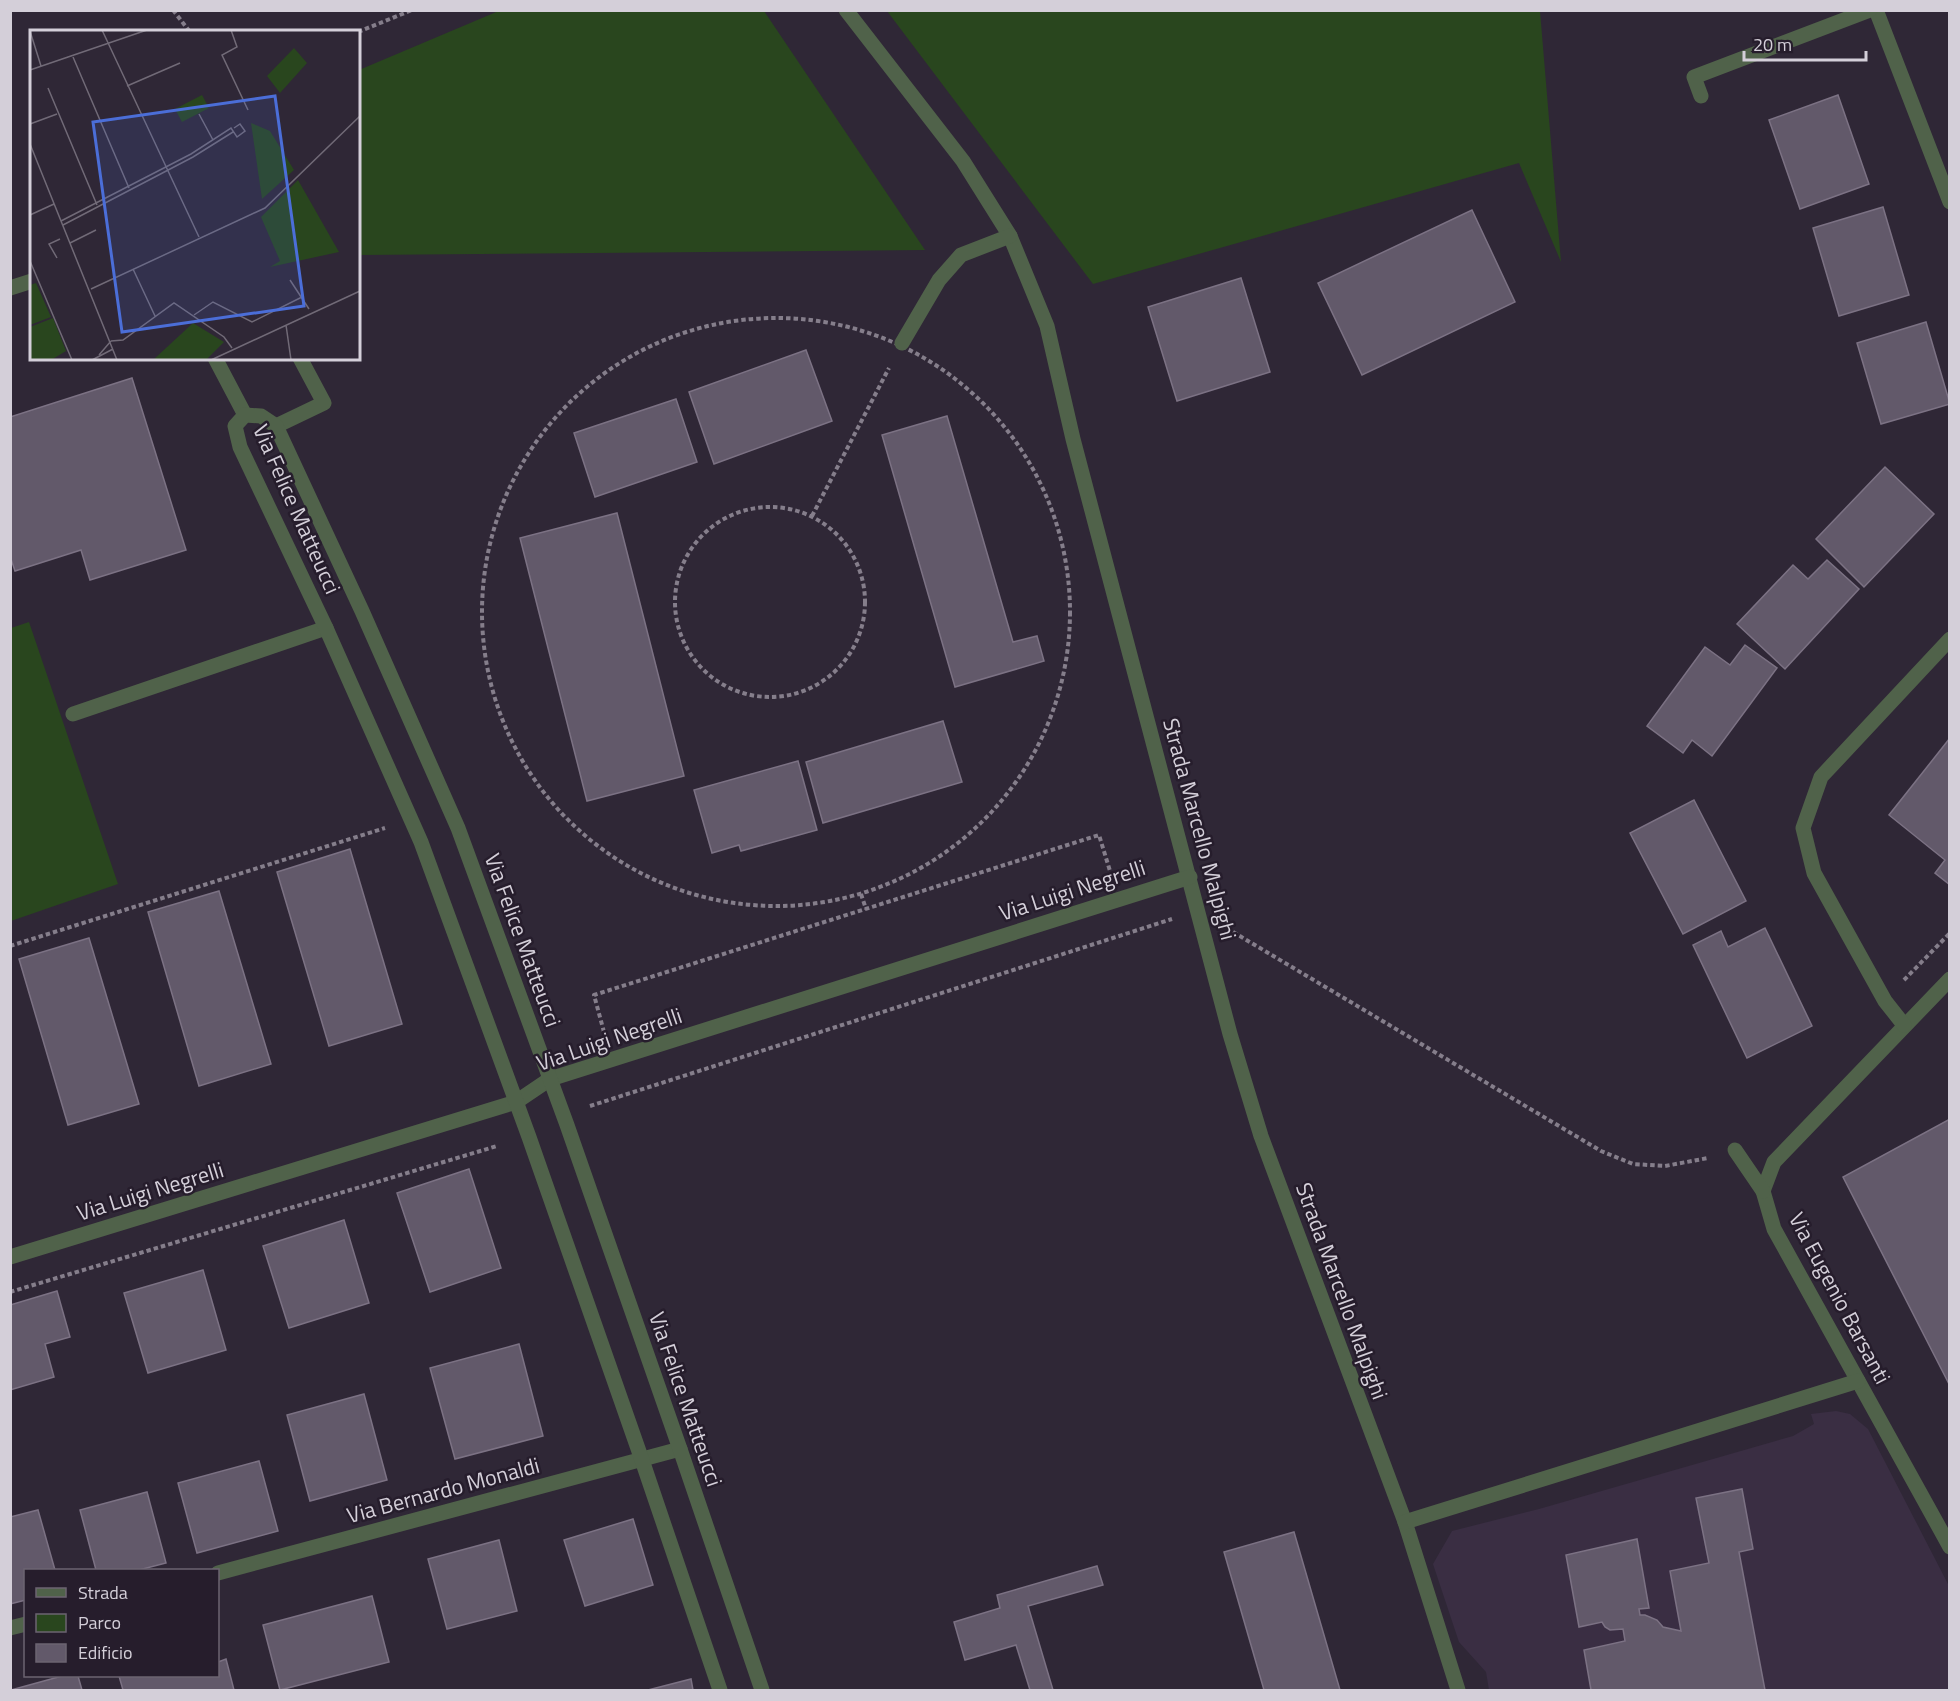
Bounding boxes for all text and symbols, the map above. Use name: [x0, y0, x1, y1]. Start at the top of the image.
scale bar: [1744, 24, 1866, 62]
inset map: [30, 30, 360, 360]
text: 20 m: [1753, 31, 1792, 58]
street label: Via Felice Matteucci: [244, 419, 350, 599]
street label: Strada Marcello Malpighi: [1154, 714, 1246, 944]
street label: Via Felice Matteucci: [476, 848, 570, 1032]
street label: Via Luigi Negrelli: [994, 850, 1150, 930]
street label: Via Luigi Negrelli: [532, 998, 686, 1080]
street label: Via Luigi Negrelli: [72, 1153, 228, 1229]
street label: Strada Marcello Malpighi: [1287, 1178, 1397, 1404]
street label: Via Eugenio Barsanti: [1780, 1206, 1900, 1390]
street label: Via Felice Matteucci: [640, 1307, 732, 1491]
street label: Via Bernardo Monaldi: [343, 1448, 543, 1532]
legend: [24, 1569, 219, 1677]
text: Strada: [78, 1579, 128, 1606]
text: Parco: [78, 1609, 121, 1636]
text: Edificio: [78, 1639, 132, 1666]

